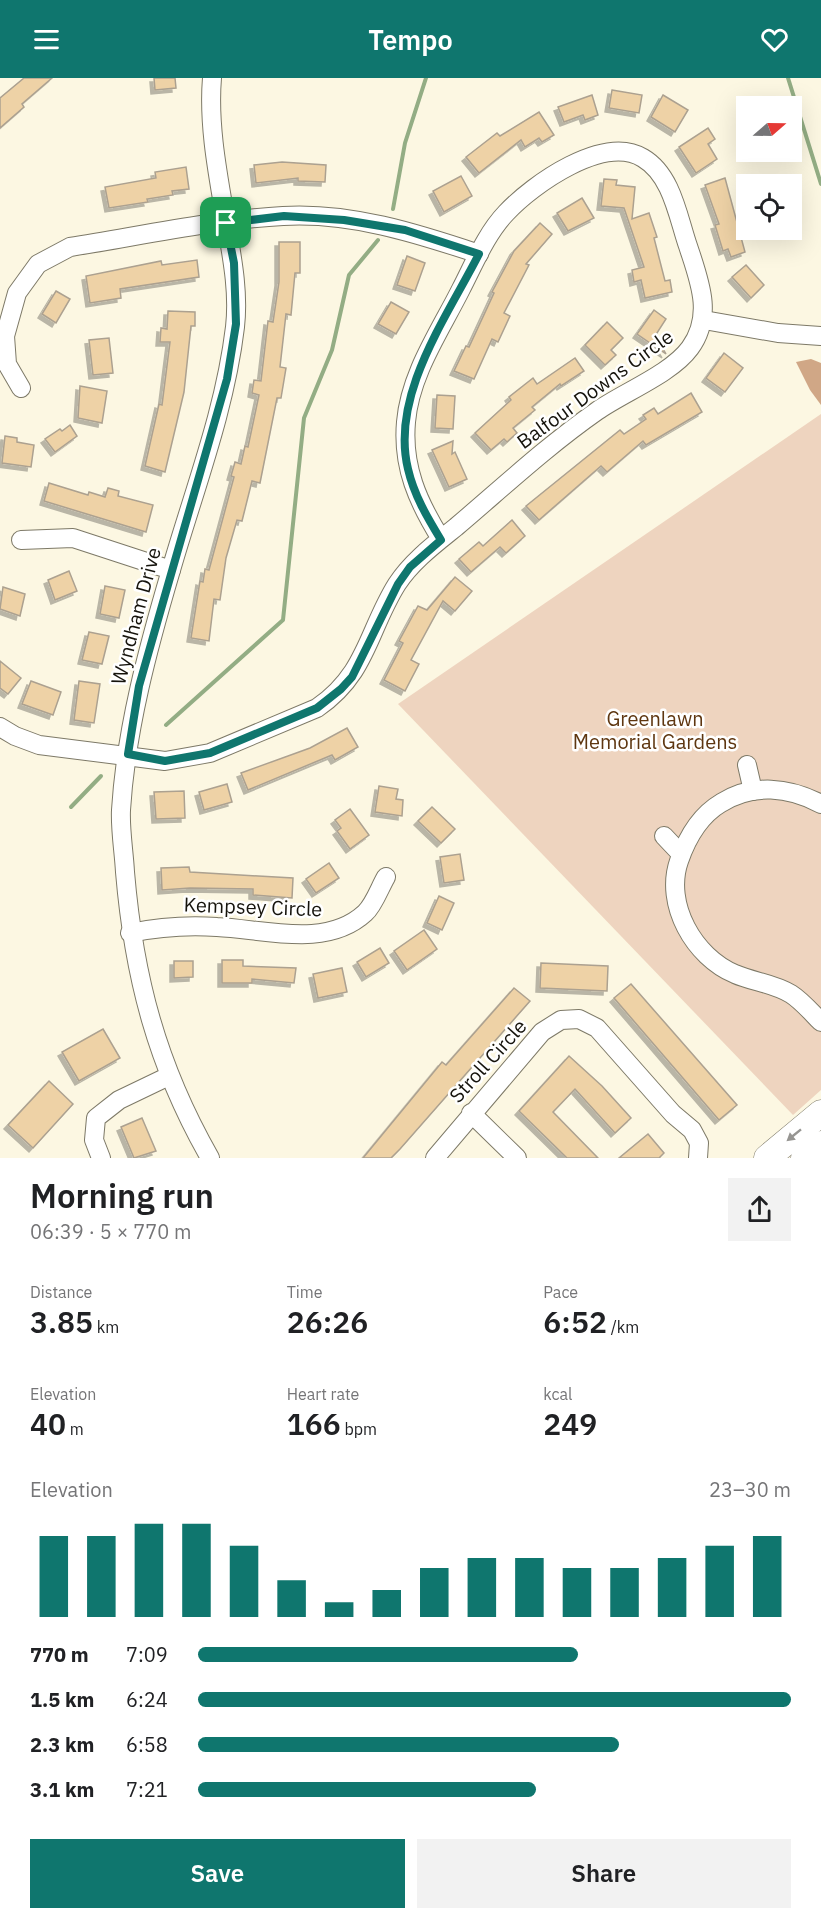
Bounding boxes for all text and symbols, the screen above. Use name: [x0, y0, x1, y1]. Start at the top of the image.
text: Tempo: [368, 22, 453, 57]
icon: menu: [30, 23, 63, 56]
icon: heart: [758, 23, 791, 56]
north arrow: [736, 96, 802, 162]
map controls: [736, 96, 802, 240]
button: locate: [736, 174, 802, 240]
pin: [200, 197, 251, 248]
icon: arrive: [209, 206, 242, 239]
street label: Balfour Downs Circle: [511, 323, 678, 454]
street label: Wyndham Drive: [104, 544, 167, 688]
park label: Greenlawn Memorial Gardens: [573, 705, 737, 755]
street label: Kempsey Circle: [183, 891, 323, 922]
street label: Stroll Circle: [443, 1013, 532, 1108]
one-way arrow: [786, 1129, 802, 1142]
text: Morning run: [30, 1174, 214, 1217]
button: share: [728, 1178, 791, 1241]
text: 06:39 · 5 × 770 m: [30, 1218, 191, 1245]
text: Distance: [30, 1282, 92, 1302]
text: Time: [287, 1282, 323, 1302]
text: Pace: [543, 1282, 578, 1302]
text: 3.85: [30, 1302, 93, 1341]
text: 26:26: [287, 1302, 368, 1341]
text: 6:52: [543, 1302, 607, 1341]
text: km: [93, 1317, 119, 1337]
text: /km: [607, 1317, 639, 1337]
text: Elevation: [30, 1384, 96, 1404]
text: Heart rate: [287, 1384, 359, 1404]
text: kcal: [543, 1384, 572, 1404]
text: 40: [30, 1404, 66, 1443]
text: 166: [287, 1404, 341, 1443]
text: 249: [543, 1404, 597, 1443]
text: m: [66, 1419, 84, 1439]
text: bpm: [341, 1419, 377, 1439]
text: Elevation: [30, 1476, 113, 1503]
text: 23–30 m: [709, 1476, 791, 1503]
text: 770 m: [30, 1641, 89, 1668]
text: 7:09: [126, 1641, 168, 1668]
text: 1.5 km: [30, 1686, 94, 1713]
text: 6:24: [126, 1686, 168, 1713]
text: 2.3 km: [30, 1731, 94, 1758]
text: 6:58: [126, 1731, 168, 1758]
text: 3.1 km: [30, 1776, 94, 1803]
text: 7:21: [126, 1776, 168, 1803]
button: Save: [30, 1839, 405, 1908]
button: Share: [417, 1839, 791, 1908]

